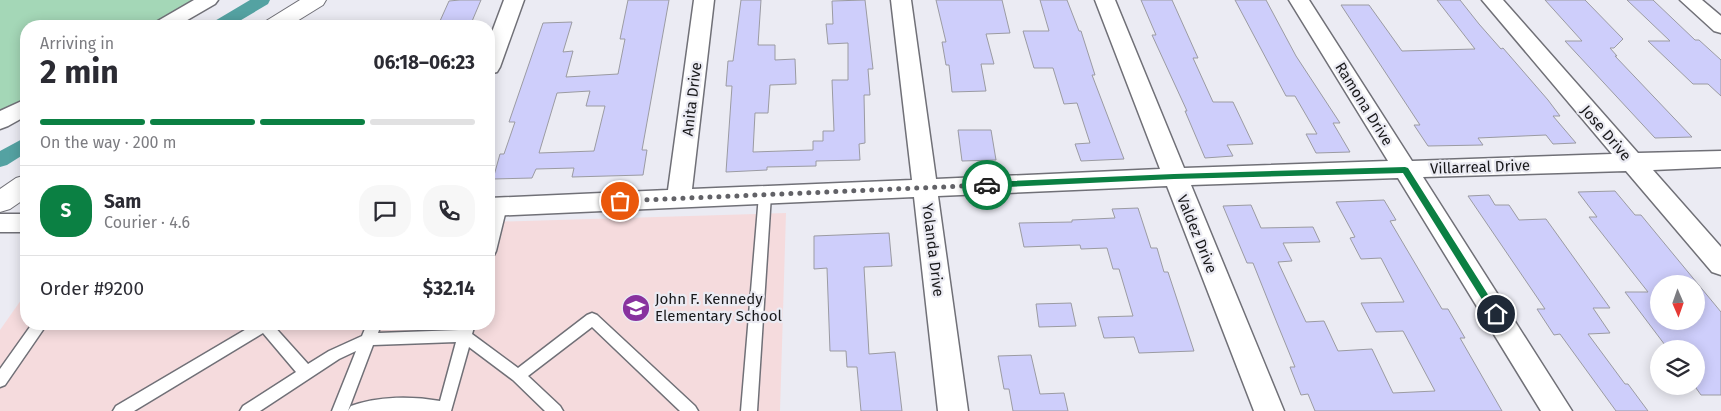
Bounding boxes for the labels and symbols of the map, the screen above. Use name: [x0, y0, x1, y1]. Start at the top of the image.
street label: Ramona Drive: [1331, 59, 1397, 149]
street label: Anita Drive: [679, 61, 705, 137]
street label: Jose Drive: [1577, 102, 1635, 164]
street label: Villarreal Drive: [1430, 156, 1530, 178]
courier: [962, 160, 1012, 210]
pin: [599, 180, 641, 222]
street label: Valdez Drive: [1173, 192, 1221, 276]
street label: Yolanda Drive: [918, 202, 948, 298]
north arrow: [1650, 275, 1705, 330]
place label: John F. Kennedy Elementary School: [655, 290, 783, 325]
school or university icon: John F. Kennedy Elementary School: [621, 293, 651, 323]
pin: [1475, 293, 1517, 335]

